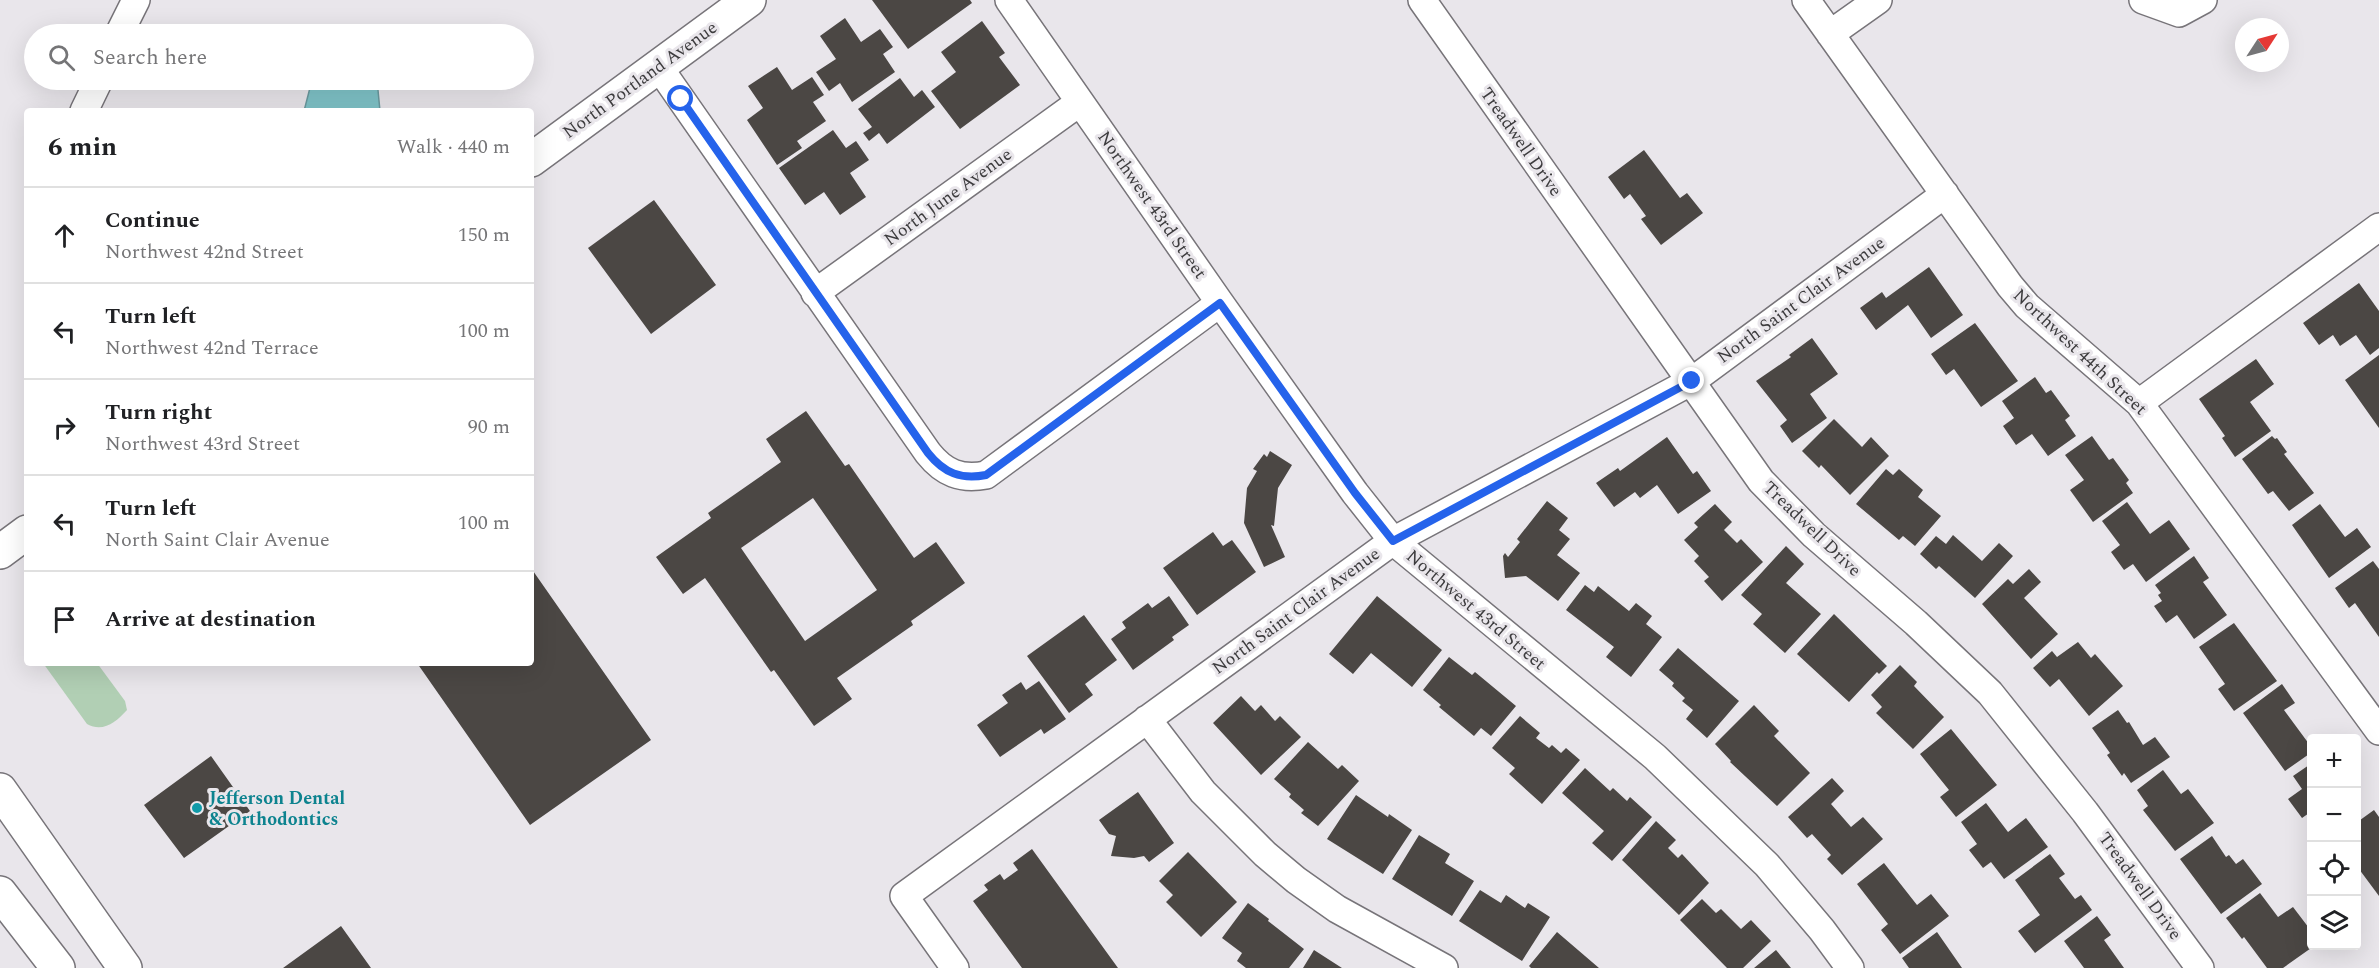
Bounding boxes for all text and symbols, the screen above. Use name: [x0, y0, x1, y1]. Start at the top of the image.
street label: North Portland Avenue: [557, 15, 723, 145]
north arrow: [2235, 18, 2289, 72]
search box: [24, 24, 534, 90]
icon: search: [45, 41, 78, 74]
text: Search here: [93, 41, 207, 74]
street label: Treadwell Drive: [1473, 82, 1569, 202]
route start: [667, 85, 693, 111]
street label: Northwest 43rd Street: [1091, 125, 1213, 285]
text: 6 min: [48, 127, 117, 167]
text: Walk · 440 m: [397, 132, 510, 162]
street label: North June Avenue: [878, 141, 1018, 253]
text: Continue: [105, 204, 200, 237]
icon: ahead: [48, 219, 81, 252]
text: 150 m: [458, 220, 510, 250]
street label: North Saint Clair Avenue: [1711, 230, 1891, 370]
text: Northwest 42nd Street: [105, 237, 304, 267]
street label: Northwest 44th Street: [2007, 282, 2153, 422]
text: Turn left: [105, 300, 197, 333]
icon: left: [48, 315, 81, 348]
text: 100 m: [458, 316, 510, 346]
text: Northwest 42nd Terrace: [105, 333, 319, 363]
route end: [1678, 367, 1704, 393]
text: Turn right: [105, 396, 212, 429]
icon: right: [48, 411, 81, 444]
text: 90 m: [468, 412, 510, 442]
text: Northwest 43rd Street: [105, 429, 300, 459]
street label: Treadwell Drive: [1757, 475, 1867, 583]
text: Turn left: [105, 492, 197, 525]
icon: left: [48, 507, 81, 540]
text: 100 m: [458, 508, 510, 538]
text: North Saint Clair Avenue: [105, 525, 330, 555]
street label: North Saint Clair Avenue: [1206, 541, 1386, 681]
street label: Northwest 43rd Street: [1400, 543, 1552, 677]
icon: arrive: [48, 603, 81, 636]
text: Arrive at destination: [105, 603, 316, 636]
map controls: [2307, 734, 2361, 950]
button: +: [2307, 734, 2361, 788]
place label: Jefferson Dental & Orthodontics: [209, 785, 345, 833]
button: −: [2307, 788, 2361, 842]
marker: Jefferson Dental & Orthodontics: [190, 801, 204, 815]
street label: Treadwell Drive: [2092, 826, 2188, 946]
button: locate: [2307, 842, 2361, 896]
button: layers: [2307, 896, 2361, 950]

